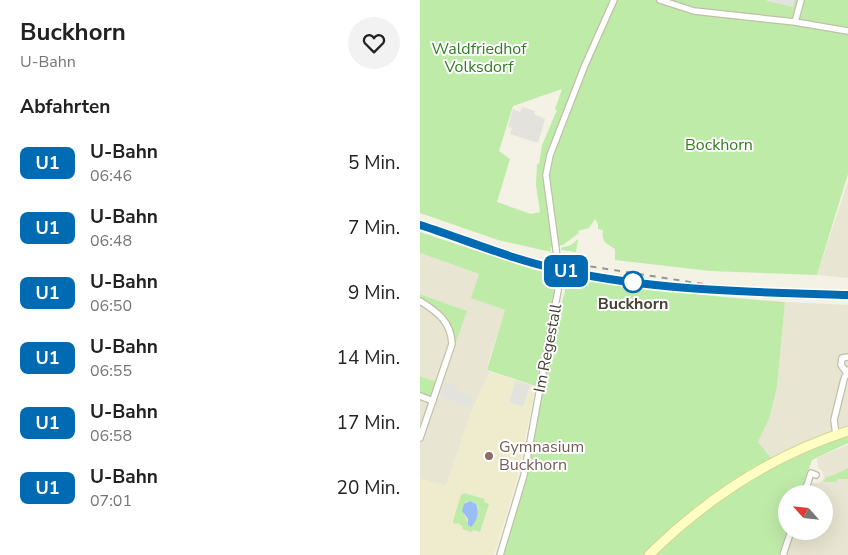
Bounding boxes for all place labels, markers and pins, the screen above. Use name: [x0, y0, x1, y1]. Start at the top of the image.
marker: Buckhorn: [622, 271, 644, 293]
place label: Buckhorn: [598, 293, 668, 315]
place label: Gymnasium Buckhorn: [499, 436, 584, 476]
marker: Gymnasium Buckhorn: [483, 450, 495, 462]

